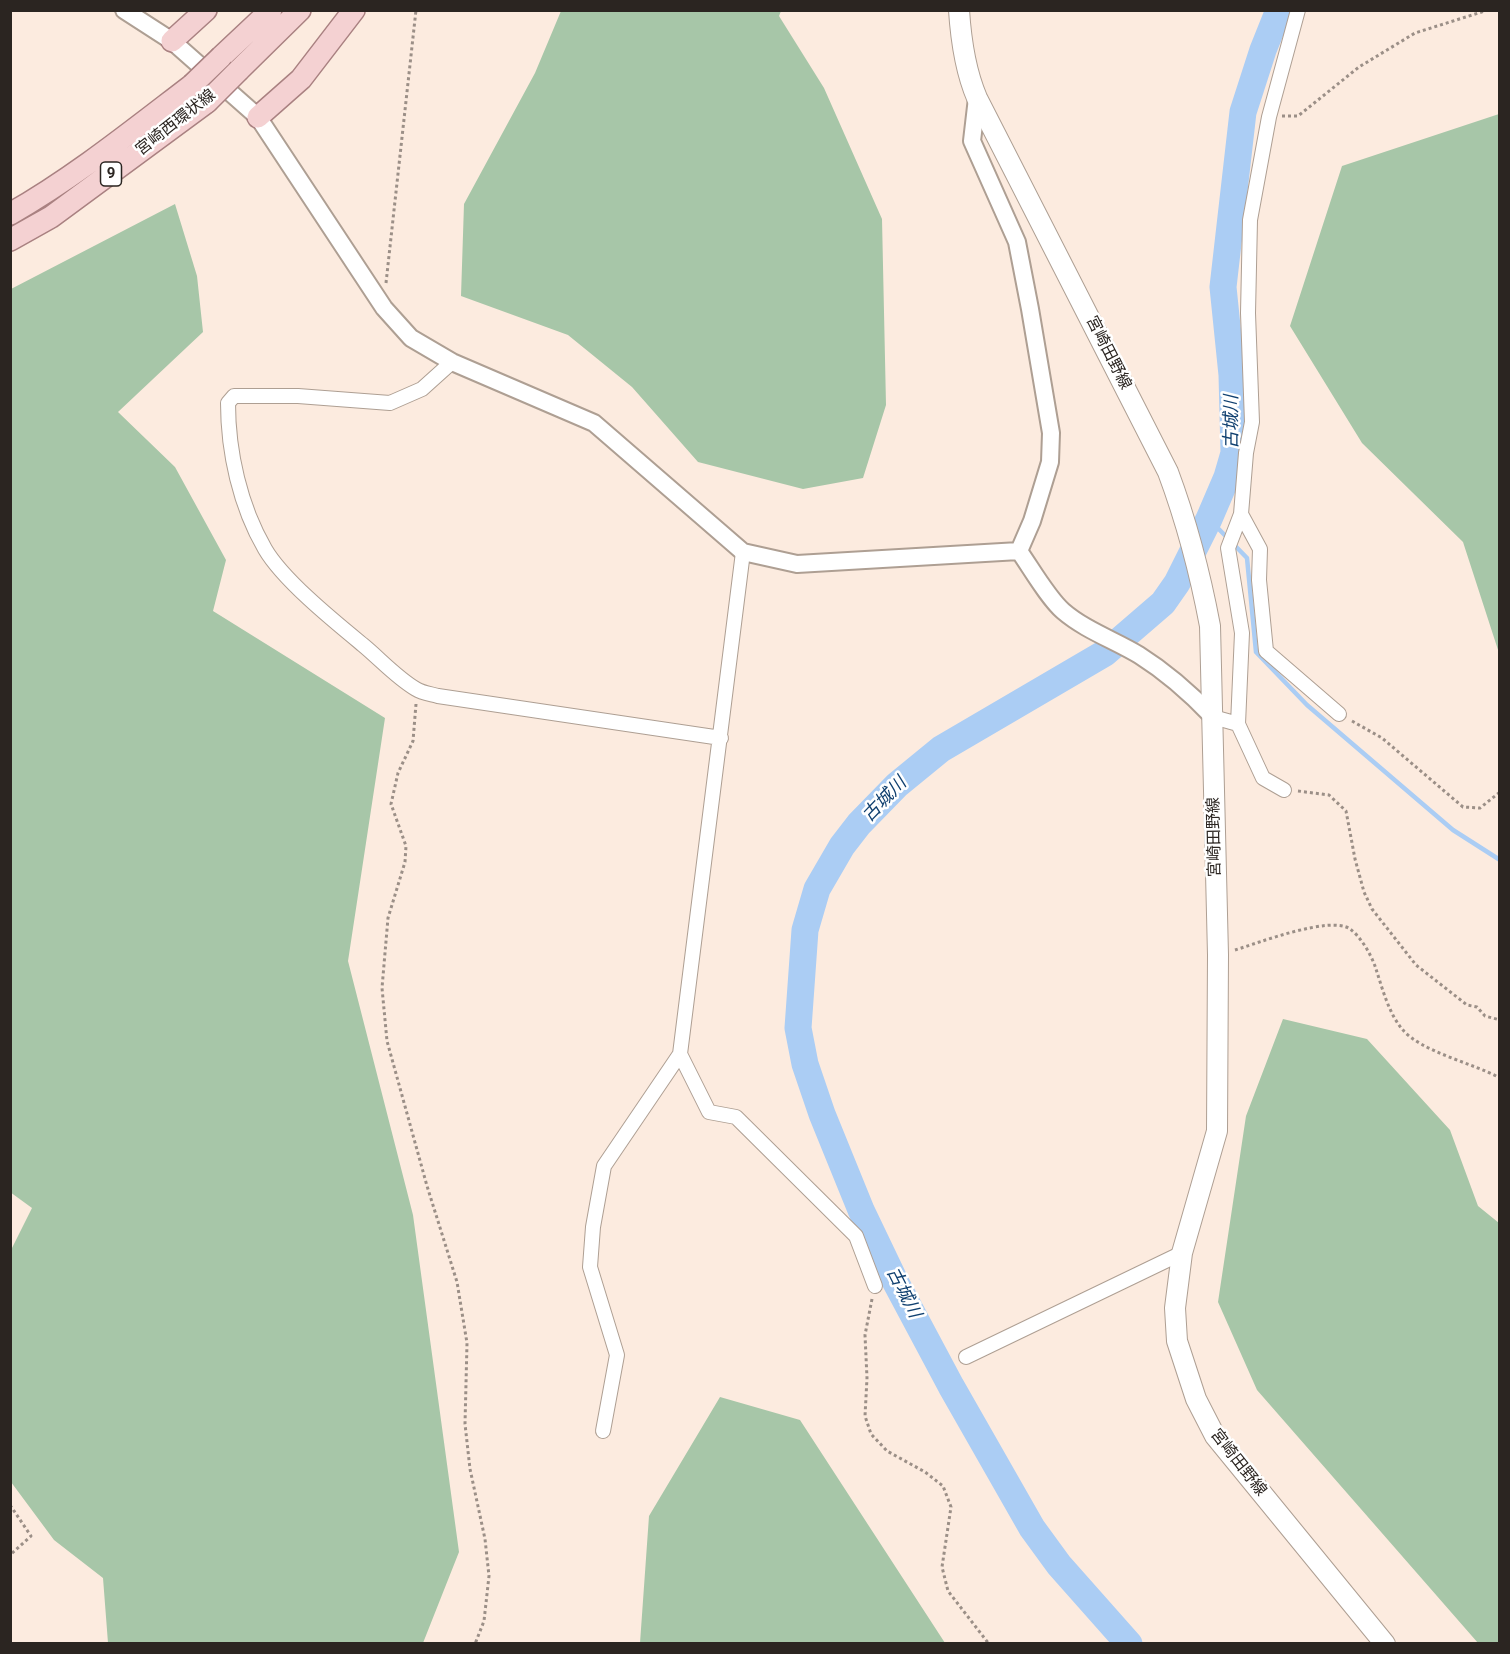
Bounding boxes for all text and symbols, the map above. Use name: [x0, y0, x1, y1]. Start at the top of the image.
street label: 宮崎西環状線: [132, 86, 220, 160]
road number: 9: [100, 162, 122, 186]
street label: 宮崎田野線: [1081, 313, 1135, 393]
water label: 古城川: [1221, 395, 1243, 449]
water label: 古城川: [858, 773, 912, 827]
street label: 宮崎田野線: [1205, 797, 1225, 877]
water label: 古城川: [881, 1264, 925, 1322]
street label: 宮崎田野線: [1206, 1426, 1270, 1500]

